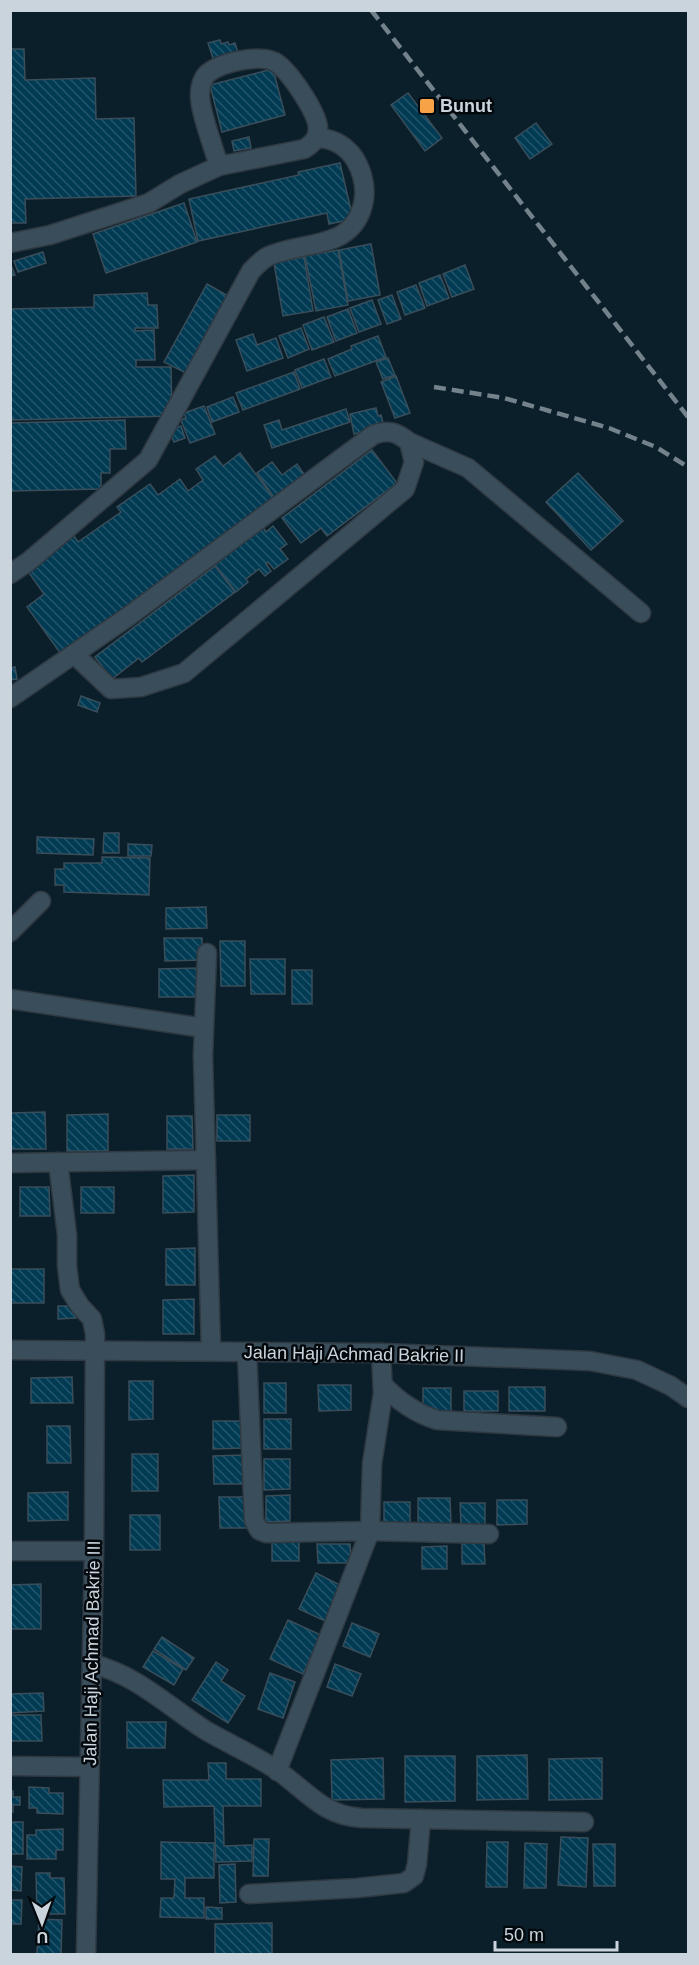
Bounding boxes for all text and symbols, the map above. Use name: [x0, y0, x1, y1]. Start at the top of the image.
place label: Bunut: [440, 96, 492, 116]
marker: Bunut: [418, 97, 436, 115]
street label: Jalan Haji Achmad Bakrie II: [244, 1342, 464, 1366]
street label: Jalan Haji Achmad Bakrie III: [80, 1540, 104, 1766]
north arrow: [12, 1893, 72, 1953]
scale bar: [495, 1914, 616, 1952]
text: 50 m: [504, 1925, 544, 1945]
text: U: [36, 1929, 48, 1946]

